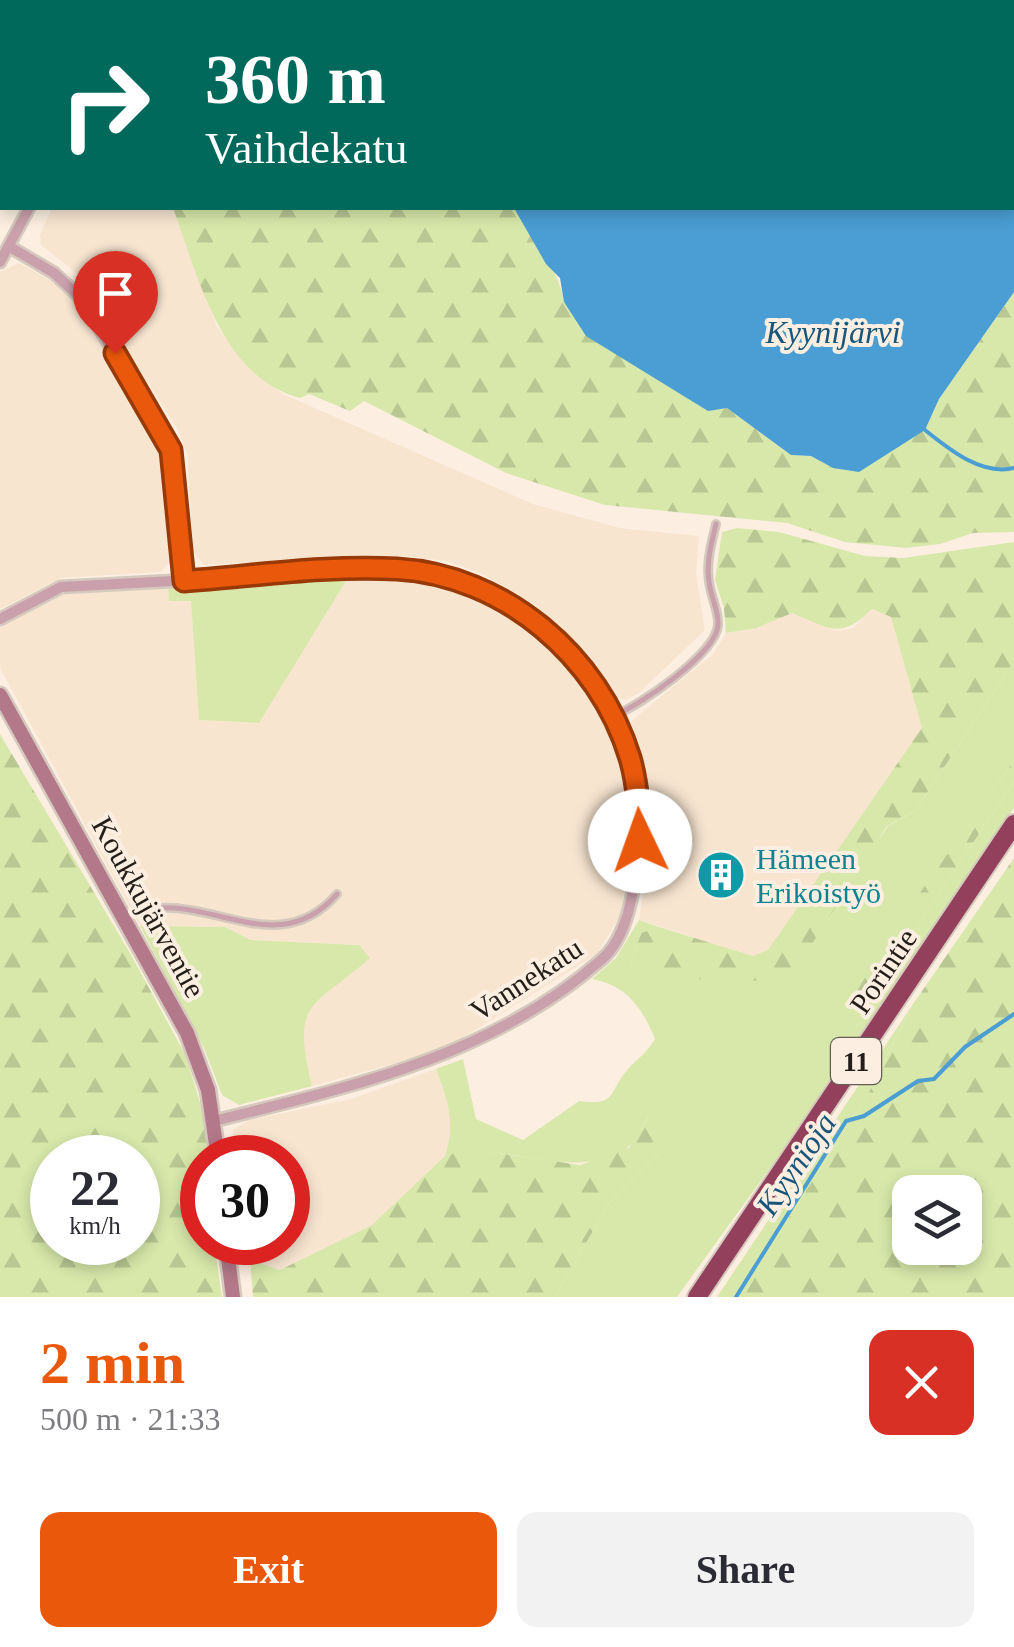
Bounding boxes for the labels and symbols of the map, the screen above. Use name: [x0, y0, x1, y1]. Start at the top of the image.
pin: [73, 251, 158, 354]
water label: Kyynijärvi: [764, 314, 901, 350]
position arrow: [588, 789, 692, 893]
street label: Koukkujärventie: [86, 811, 212, 1003]
place label: Hämeen Erikoistyö: [756, 842, 881, 909]
building icon: Hämeen Erikoistyö: [695, 849, 747, 901]
street label: Porintie: [843, 922, 923, 1020]
street label: Vannekatu: [464, 931, 588, 1027]
road number: 11: [831, 1038, 881, 1084]
water label: Kyynioja: [748, 1106, 843, 1223]
speed limit sign: 30: [180, 1135, 310, 1265]

